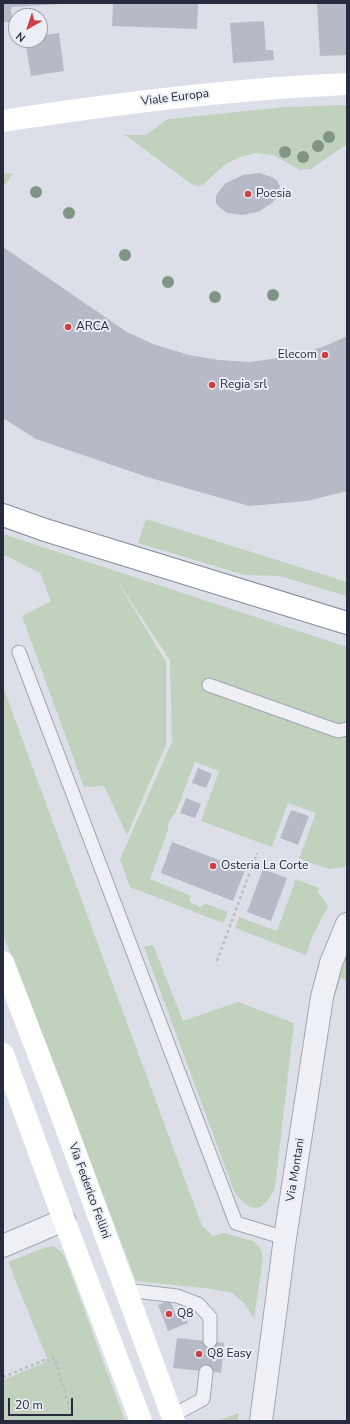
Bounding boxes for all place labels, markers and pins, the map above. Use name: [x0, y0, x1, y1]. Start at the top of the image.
place label: Poesia: [256, 187, 291, 201]
marker: Poesia: [243, 189, 253, 199]
place label: ARCA: [76, 320, 109, 334]
marker: ARCA: [63, 322, 73, 332]
place label: Elecom: [278, 348, 317, 362]
marker: Elecom: [320, 350, 330, 360]
place label: Regia srl: [220, 378, 267, 392]
marker: Regia srl: [207, 380, 217, 390]
place label: Osteria La Corte: [221, 859, 308, 873]
marker: Osteria La Corte: [208, 861, 218, 871]
place label: Q8: [177, 1307, 193, 1321]
marker: Q8: [164, 1309, 174, 1319]
place label: Q8 Easy: [207, 1347, 252, 1361]
marker: Q8 Easy: [194, 1349, 204, 1359]

